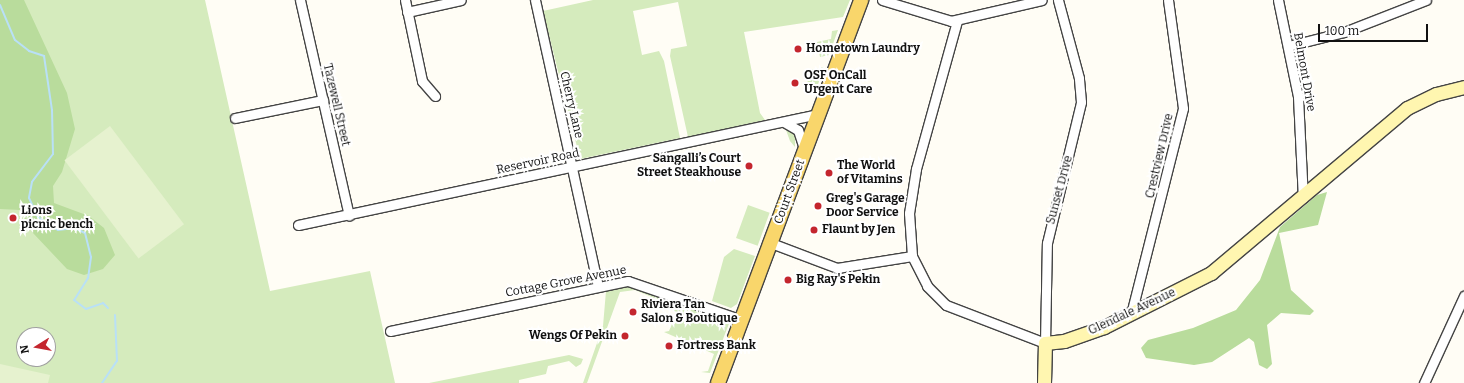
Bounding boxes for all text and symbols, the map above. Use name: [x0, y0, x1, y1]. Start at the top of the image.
scale bar: [1320, 16, 1430, 42]
text: 100 m: [1325, 24, 1359, 38]
street label: Belmont Drive: [1290, 31, 1318, 113]
place label: Hometown Laundry: [806, 42, 920, 56]
marker: Hometown Laundry: [793, 44, 803, 54]
street label: Tazewell Street: [320, 62, 352, 148]
place label: OSF OnCall Urgent Care: [804, 69, 872, 97]
street label: Cherry Lane: [556, 70, 586, 140]
marker: OSF OnCall Urgent Care: [789, 77, 801, 89]
street label: Crestview Drive: [1143, 112, 1177, 200]
street label: Reservoir Road: [495, 146, 581, 178]
place label: Sangalli’s Court Street Steakhouse: [637, 152, 741, 180]
street label: Sunset Drive: [1044, 154, 1076, 226]
street label: Court Street: [772, 158, 808, 226]
place label: The World of Vitamins: [837, 159, 903, 187]
marker: Sangalli’s Court Street Steakhouse: [744, 161, 754, 171]
marker: The World of Vitamins: [824, 168, 834, 178]
place label: Greg's Garage Door Service: [826, 192, 905, 220]
marker: Greg's Garage Door Service: [813, 201, 823, 211]
place label: Lions picnic bench: [21, 204, 93, 232]
marker: Lions picnic bench: [8, 213, 18, 223]
place label: Flaunt by Jen: [822, 223, 895, 237]
marker: Flaunt by Jen: [809, 225, 819, 235]
street label: Cottage Grove Avenue: [504, 263, 628, 301]
place label: Big Ray's Pekin: [796, 273, 880, 287]
marker: Big Ray's Pekin: [783, 275, 793, 285]
street label: Glendale Avenue: [1086, 286, 1178, 338]
place label: Riviera Tan Salon & Boutique: [641, 298, 738, 326]
marker: Riviera Tan Salon & Boutique: [628, 307, 638, 317]
north arrow: [16, 327, 56, 367]
place label: Wengs Of Pekin: [529, 329, 617, 343]
marker: Wengs Of Pekin: [620, 331, 630, 341]
place label: Fortress Bank: [677, 339, 756, 353]
marker: Fortress Bank: [664, 341, 674, 351]
text: N: [18, 344, 32, 355]

